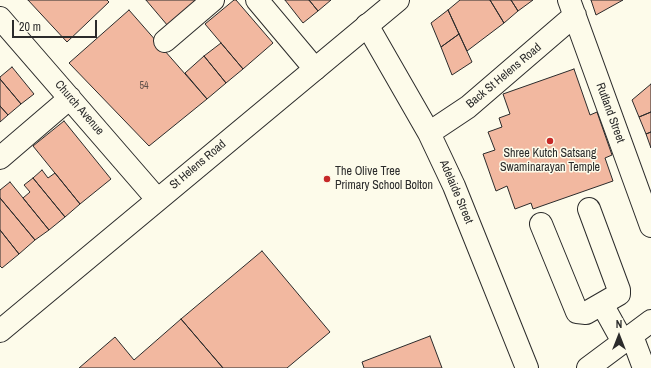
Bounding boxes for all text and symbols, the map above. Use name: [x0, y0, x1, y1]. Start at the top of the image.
scale bar: [14, 12, 99, 38]
text: 20 m: [19, 19, 41, 35]
street label: Back St Helens Road: [464, 40, 544, 112]
street label: Church Avenue: [51, 78, 107, 138]
house number: 54: [139, 80, 149, 92]
street label: Rutland Street: [592, 81, 628, 145]
marker: Shree Kutch Satsang Swaminarayan Temple: [545, 136, 555, 146]
street label: St Helens Road: [167, 137, 229, 193]
place label: Shree Kutch Satsang Swaminarayan Temple: [500, 147, 600, 175]
street label: Adelaide Street: [436, 158, 476, 226]
place label: The Olive Tree Primary School Bolton: [335, 165, 433, 193]
marker: The Olive Tree Primary School Bolton: [322, 174, 332, 184]
north arrow: [599, 316, 639, 356]
text: N: [616, 317, 622, 331]

